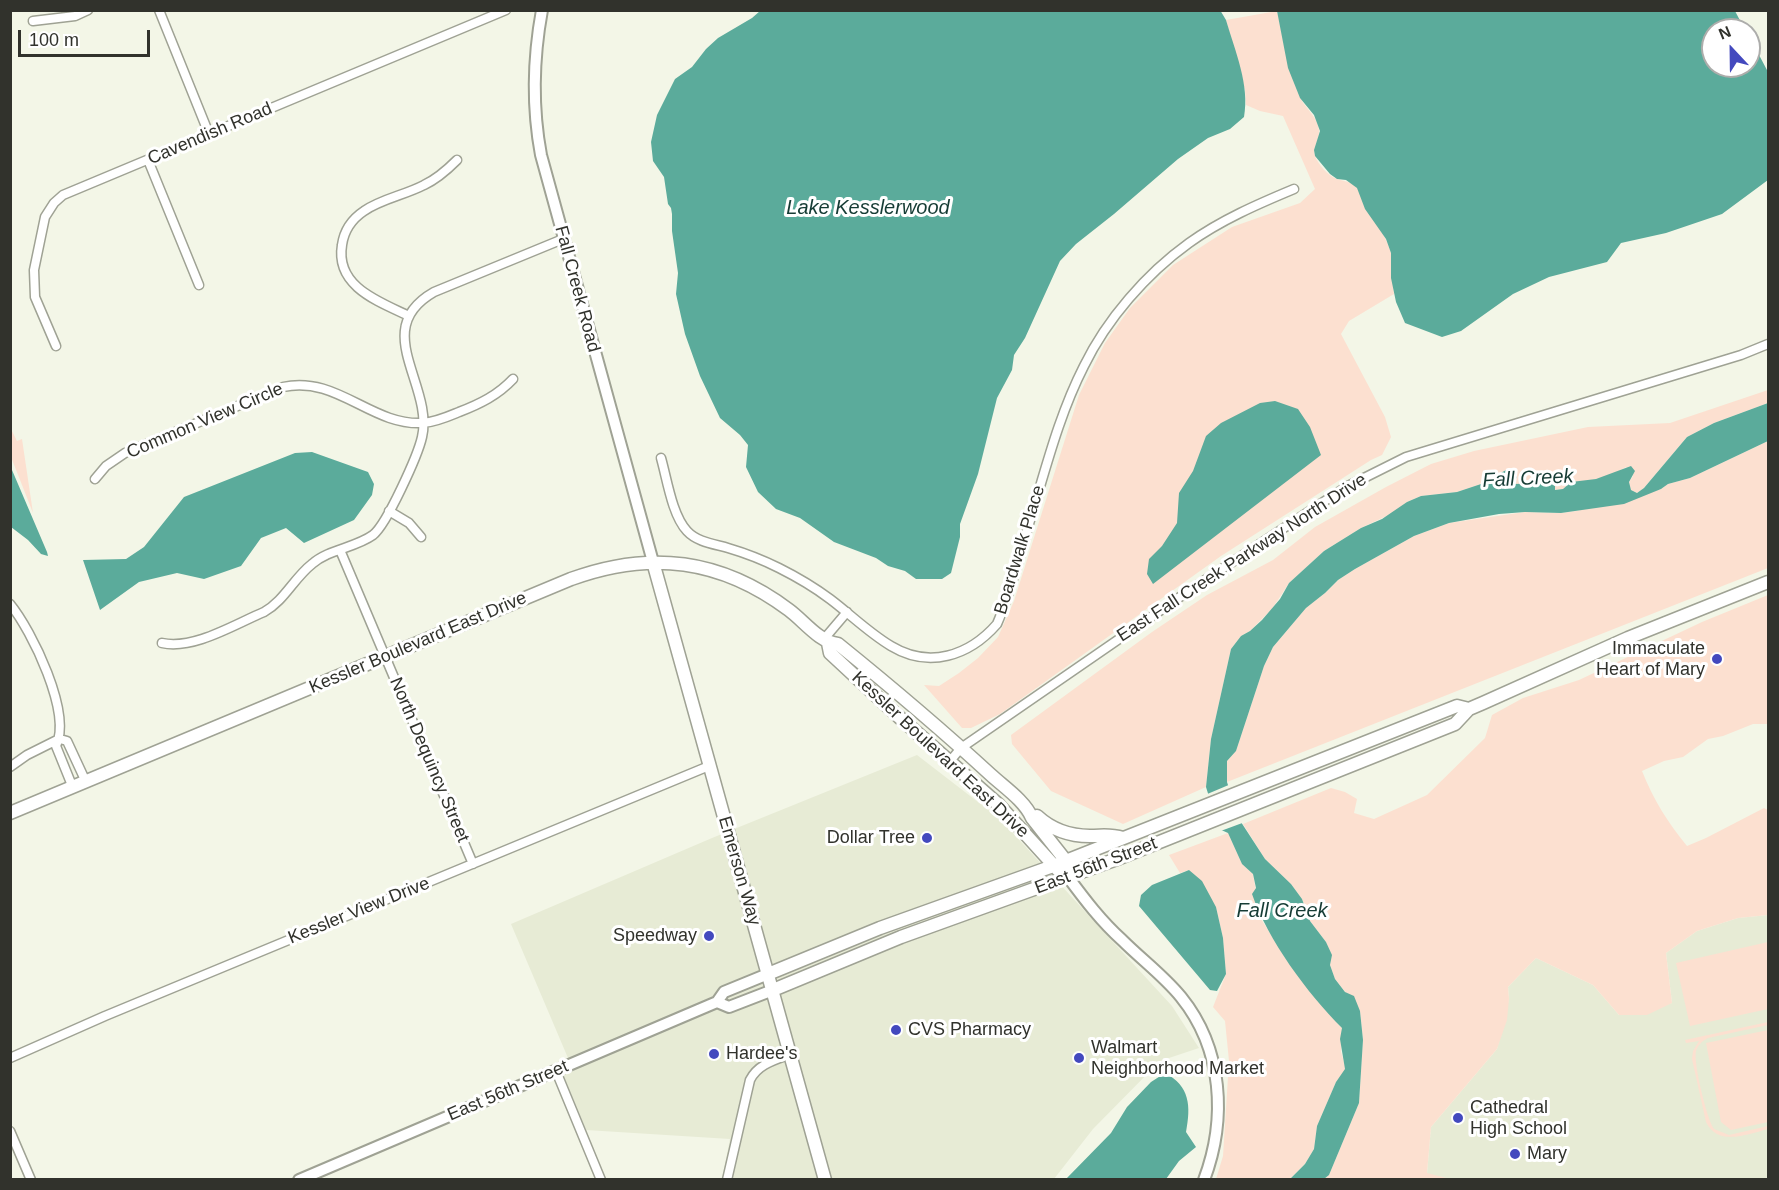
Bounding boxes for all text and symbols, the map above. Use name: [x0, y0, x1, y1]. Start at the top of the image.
scale bar: [21, 18, 153, 56]
north arrow: [1701, 18, 1761, 78]
text: N: [1716, 23, 1733, 43]
text: 100 m: [29, 30, 79, 50]
street label: Cavendish Road: [145, 98, 275, 170]
water label: Lake Kesslerwood: [786, 196, 950, 220]
street label: Fall Creek Road: [550, 223, 604, 355]
street label: Common View Circle: [124, 378, 286, 464]
water label: Fall Creek: [1482, 465, 1574, 493]
street label: East Fall Creek Parkway North Drive: [1113, 469, 1371, 647]
street label: Boardwalk Place: [990, 483, 1050, 617]
street label: Kessler Boulevard East Drive: [306, 587, 530, 699]
place label: Immaculate Heart of Mary: [1596, 638, 1705, 680]
marker: Immaculate Heart of Mary: [1710, 652, 1724, 666]
street label: Kessler Boulevard East Drive: [847, 667, 1033, 843]
street label: North Dequincy Street: [384, 674, 474, 846]
street label: Emerson Way: [713, 814, 765, 928]
place label: Dollar Tree: [827, 827, 915, 849]
marker: Dollar Tree: [920, 831, 934, 845]
street label: East 56th Street: [1032, 833, 1160, 899]
street label: Kessler View Drive: [285, 873, 433, 949]
water label: Fall Creek: [1236, 899, 1328, 923]
place label: Speedway: [613, 925, 697, 947]
marker: Speedway: [702, 929, 716, 943]
place label: CVS Pharmacy: [908, 1019, 1031, 1041]
marker: CVS Pharmacy: [889, 1023, 903, 1037]
place label: Walmart Neighborhood Market: [1091, 1037, 1264, 1080]
place label: Hardee's: [726, 1043, 797, 1065]
marker: Hardee's: [707, 1047, 721, 1061]
marker: Walmart Neighborhood Market: [1072, 1051, 1086, 1065]
street label: East 56th Street: [444, 1056, 572, 1126]
place label: Cathedral High School: [1470, 1097, 1567, 1140]
marker: Cathedral High School: [1451, 1111, 1465, 1125]
place label: Mary: [1527, 1143, 1567, 1165]
marker: Mary: [1508, 1147, 1522, 1161]

